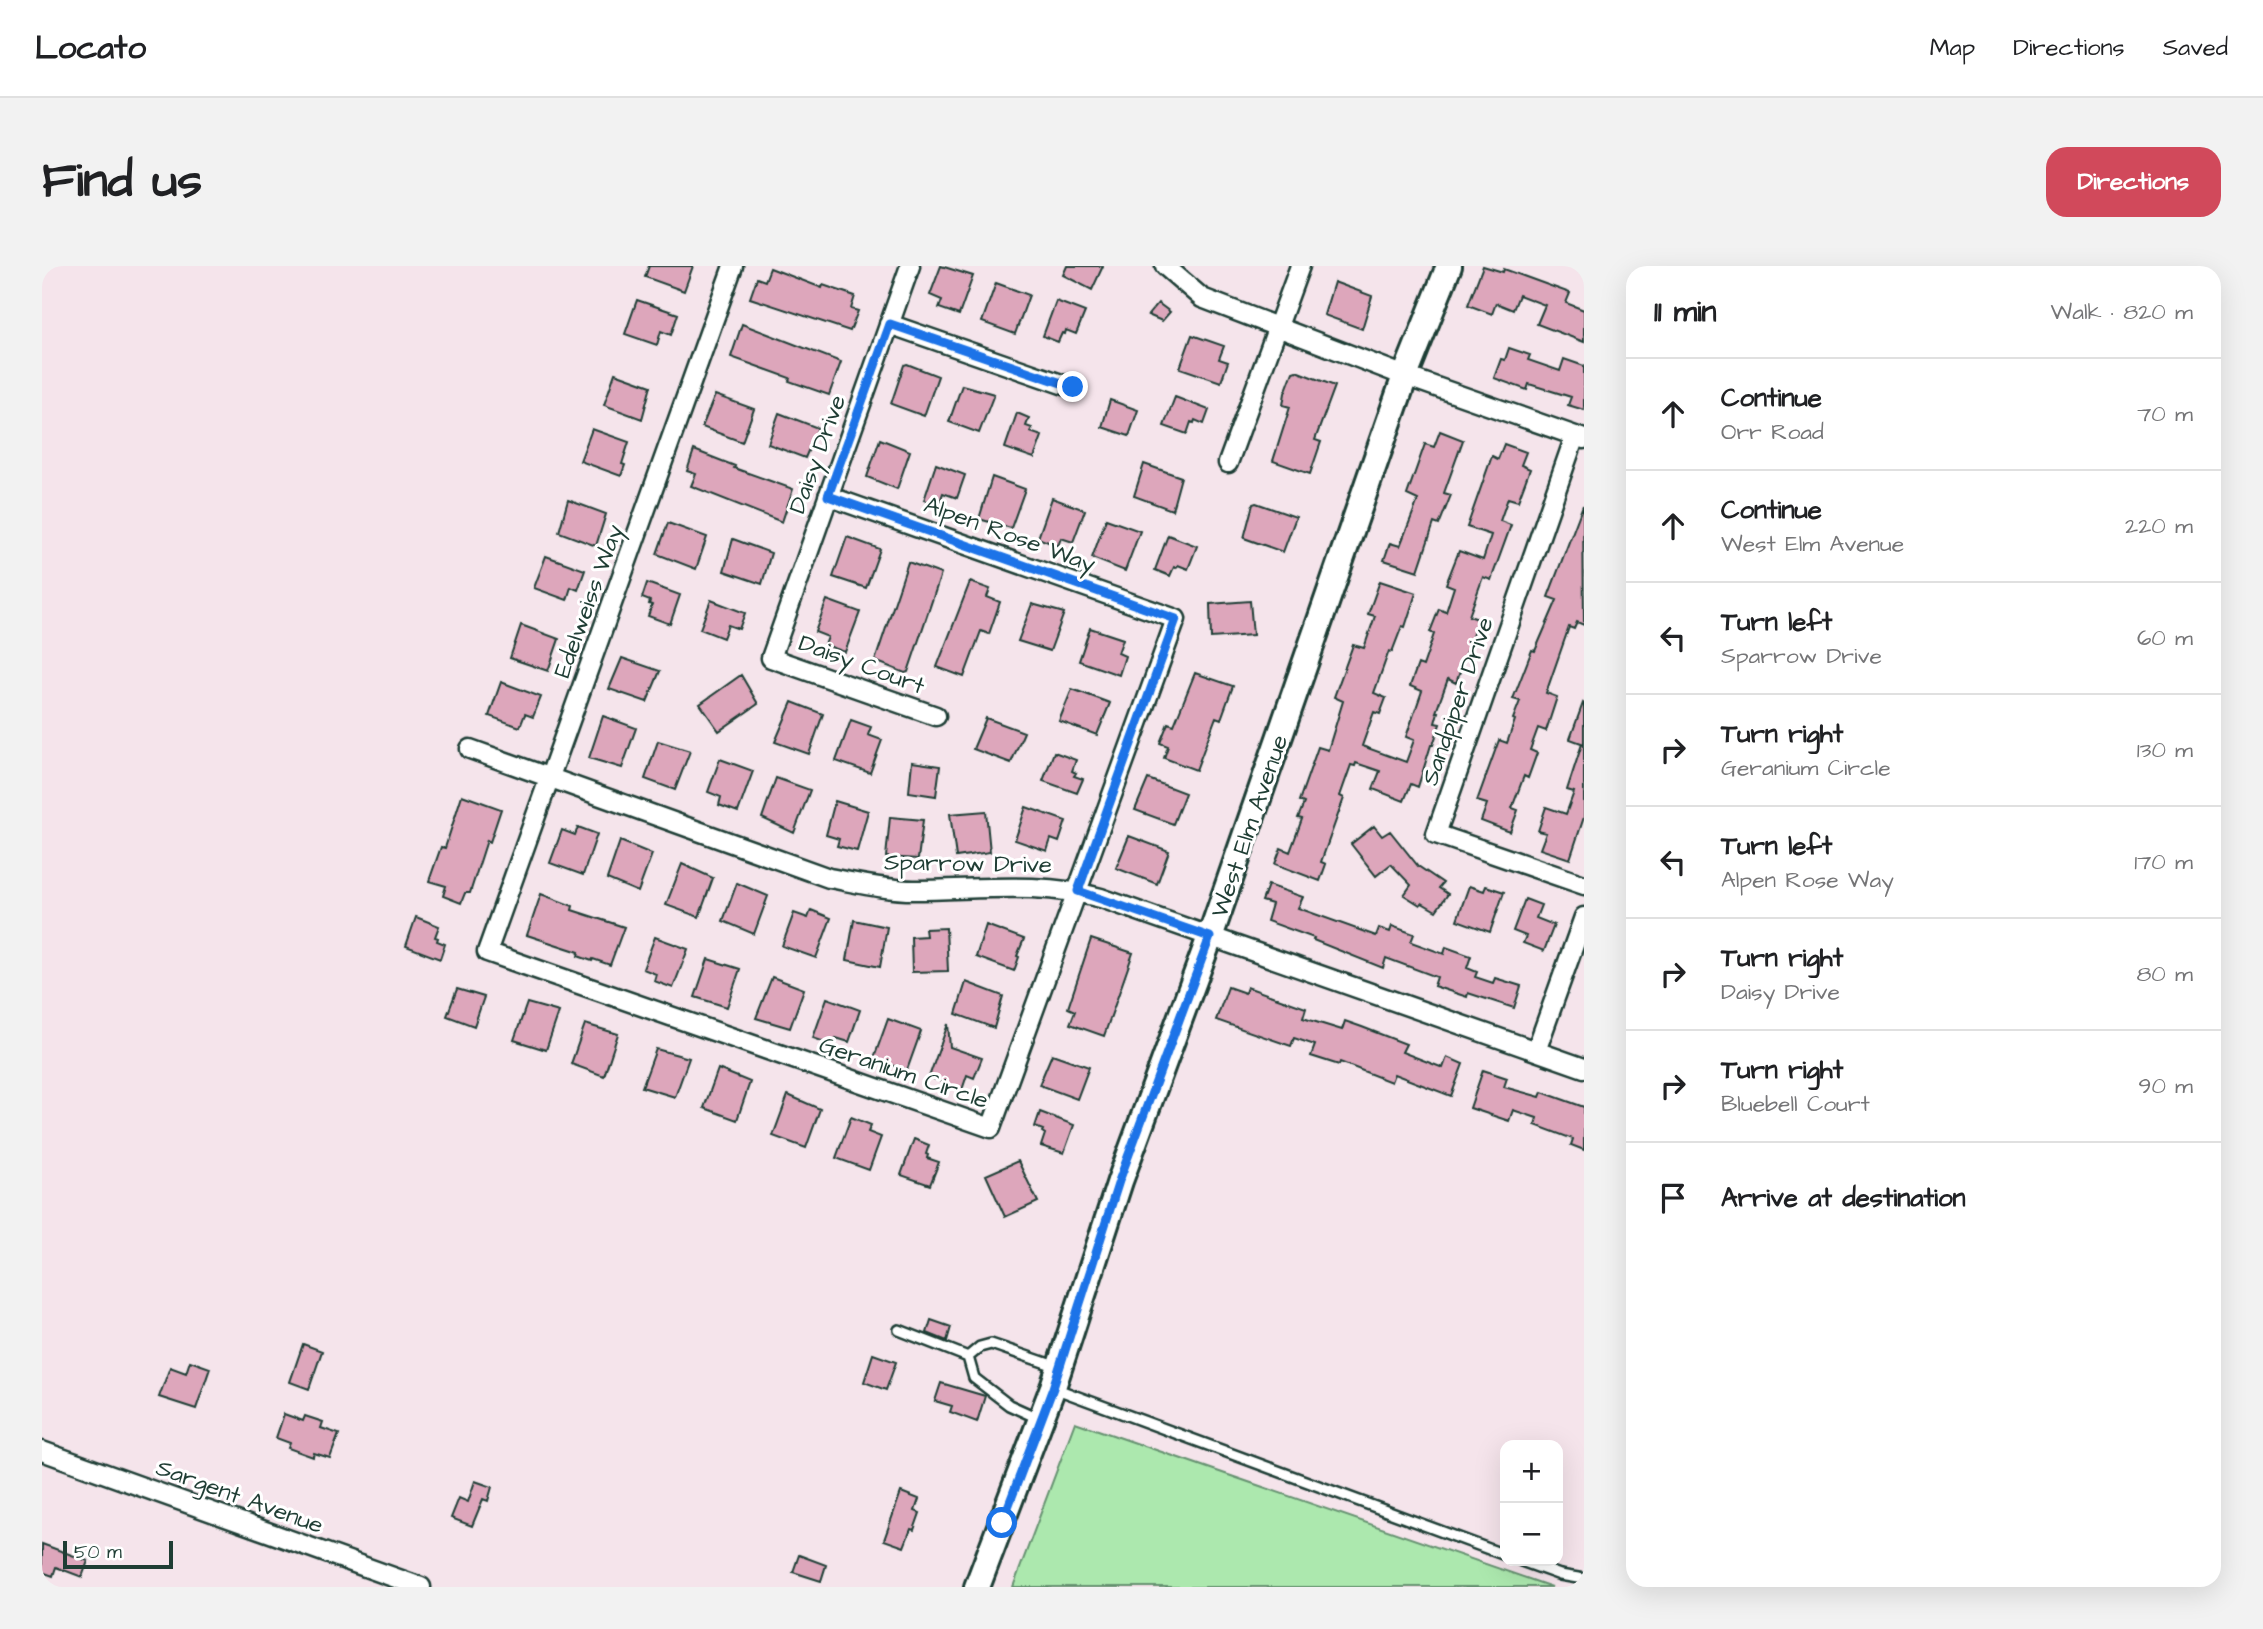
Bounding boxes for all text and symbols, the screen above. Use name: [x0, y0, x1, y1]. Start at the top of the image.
text: Locato: [35, 25, 146, 71]
text: Map: [1930, 31, 1975, 65]
text: Directions: [2013, 31, 2125, 65]
text: Saved: [2163, 31, 2228, 65]
button: Directions: [2046, 147, 2221, 217]
text: Find us: [42, 148, 202, 216]
text: 11 min: [1654, 291, 1717, 333]
text: Walk · 820 m: [2051, 296, 2193, 328]
route end: [1057, 371, 1088, 402]
text: Continue: [1721, 380, 1822, 416]
street label: Daisy Drive: [781, 390, 856, 519]
icon: ahead: [1654, 395, 1692, 433]
text: 70 m: [2137, 398, 2193, 430]
text: Orr Road: [1721, 416, 1824, 448]
street label: Alpen Rose Way: [919, 488, 1100, 583]
text: Continue: [1721, 492, 1822, 528]
icon: ahead: [1654, 507, 1692, 545]
text: 220 m: [2125, 510, 2193, 542]
street label: Edelweiss Way: [545, 520, 633, 683]
text: West Elm Avenue: [1721, 528, 1904, 560]
text: Turn left: [1721, 604, 1832, 640]
street label: Sandpiper Drive: [1413, 613, 1503, 790]
icon: left: [1654, 619, 1692, 657]
text: 60 m: [2137, 622, 2193, 654]
street label: Daisy Court: [794, 626, 930, 705]
text: Sparrow Drive: [1721, 640, 1882, 672]
text: Turn right: [1721, 716, 1843, 752]
street label: West Elm Avenue: [1203, 730, 1297, 922]
icon: right: [1654, 731, 1692, 769]
text: 130 m: [2137, 734, 2193, 766]
text: Geranium Circle: [1721, 752, 1891, 784]
text: Turn left: [1721, 828, 1832, 864]
icon: left: [1654, 843, 1692, 881]
street label: Sparrow Drive: [884, 846, 1052, 882]
text: 170 m: [2134, 846, 2193, 878]
text: Alpen Rose Way: [1721, 864, 1894, 896]
text: Turn right: [1721, 940, 1843, 976]
icon: right: [1654, 955, 1692, 993]
text: 80 m: [2136, 958, 2193, 990]
text: Daisy Drive: [1721, 976, 1840, 1008]
street label: Geranium Circle: [814, 1028, 993, 1118]
text: Turn right: [1721, 1052, 1843, 1088]
icon: right: [1654, 1067, 1692, 1105]
text: 90 m: [2138, 1070, 2193, 1102]
text: Bluebell Court: [1721, 1088, 1870, 1120]
icon: arrive: [1654, 1179, 1692, 1217]
text: Arrive at destination: [1721, 1180, 1966, 1216]
map controls: [1500, 1440, 1563, 1566]
button: +: [1500, 1440, 1563, 1503]
street label: Sargent Avenue: [151, 1451, 328, 1544]
button: −: [1500, 1503, 1563, 1566]
route start: [986, 1507, 1017, 1538]
scale bar: [63, 1538, 173, 1570]
text: 50 m: [74, 1539, 122, 1566]

